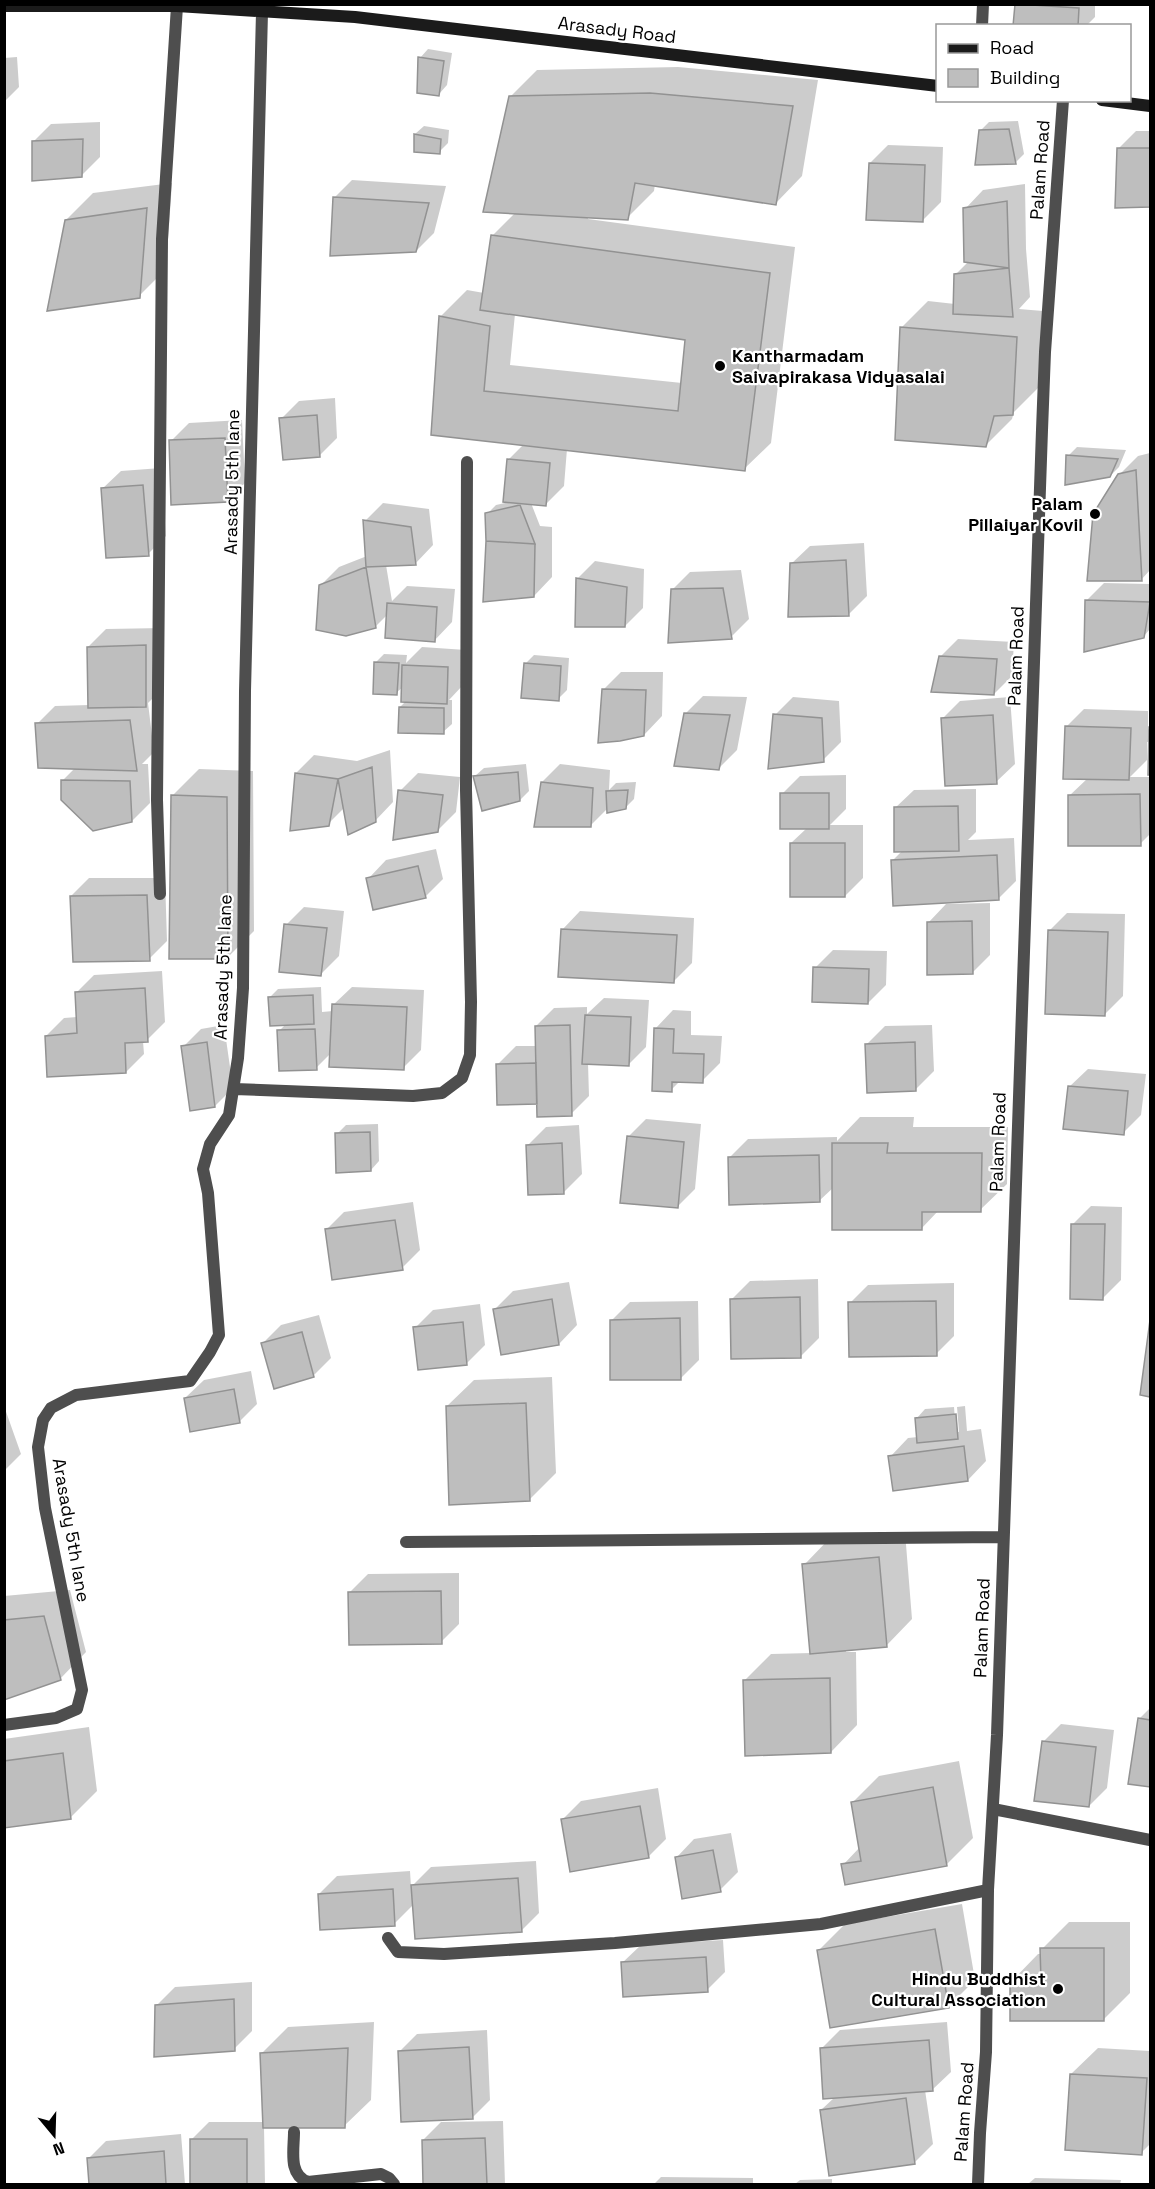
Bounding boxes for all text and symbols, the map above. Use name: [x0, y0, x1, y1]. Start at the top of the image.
street label: Arasady Road: [557, 11, 678, 48]
legend: [936, 24, 1131, 102]
text: Road: [990, 36, 1034, 59]
text: Building: [990, 66, 1060, 89]
street label: Palam Road: [1025, 119, 1054, 221]
place label: Kantharmadam Saivapirakasa Vidyasalai: [732, 344, 945, 388]
marker: Kantharmadam Saivapirakasa Vidyasalai: [713, 359, 727, 373]
street label: Arasady 5th lane: [219, 409, 244, 555]
place label: Palam Pillaiyar Kovil: [968, 492, 1083, 536]
marker: Palam Pillaiyar Kovil: [1088, 507, 1102, 521]
street label: Palam Road: [1002, 606, 1029, 706]
street label: Arasady 5th lane: [208, 894, 237, 1040]
street label: Palam Road: [984, 1092, 1011, 1192]
street label: Arasady 5th lane: [47, 1456, 95, 1604]
street label: Palam Road: [968, 1578, 995, 1678]
place label: Hindu Buddhist Cultural Association: [871, 1967, 1046, 2011]
marker: Hindu Buddhist Cultural Association: [1051, 1982, 1065, 1996]
street label: Palam Road: [949, 2061, 978, 2163]
north arrow: [24, 2105, 84, 2165]
text: N: [50, 2137, 67, 2160]

